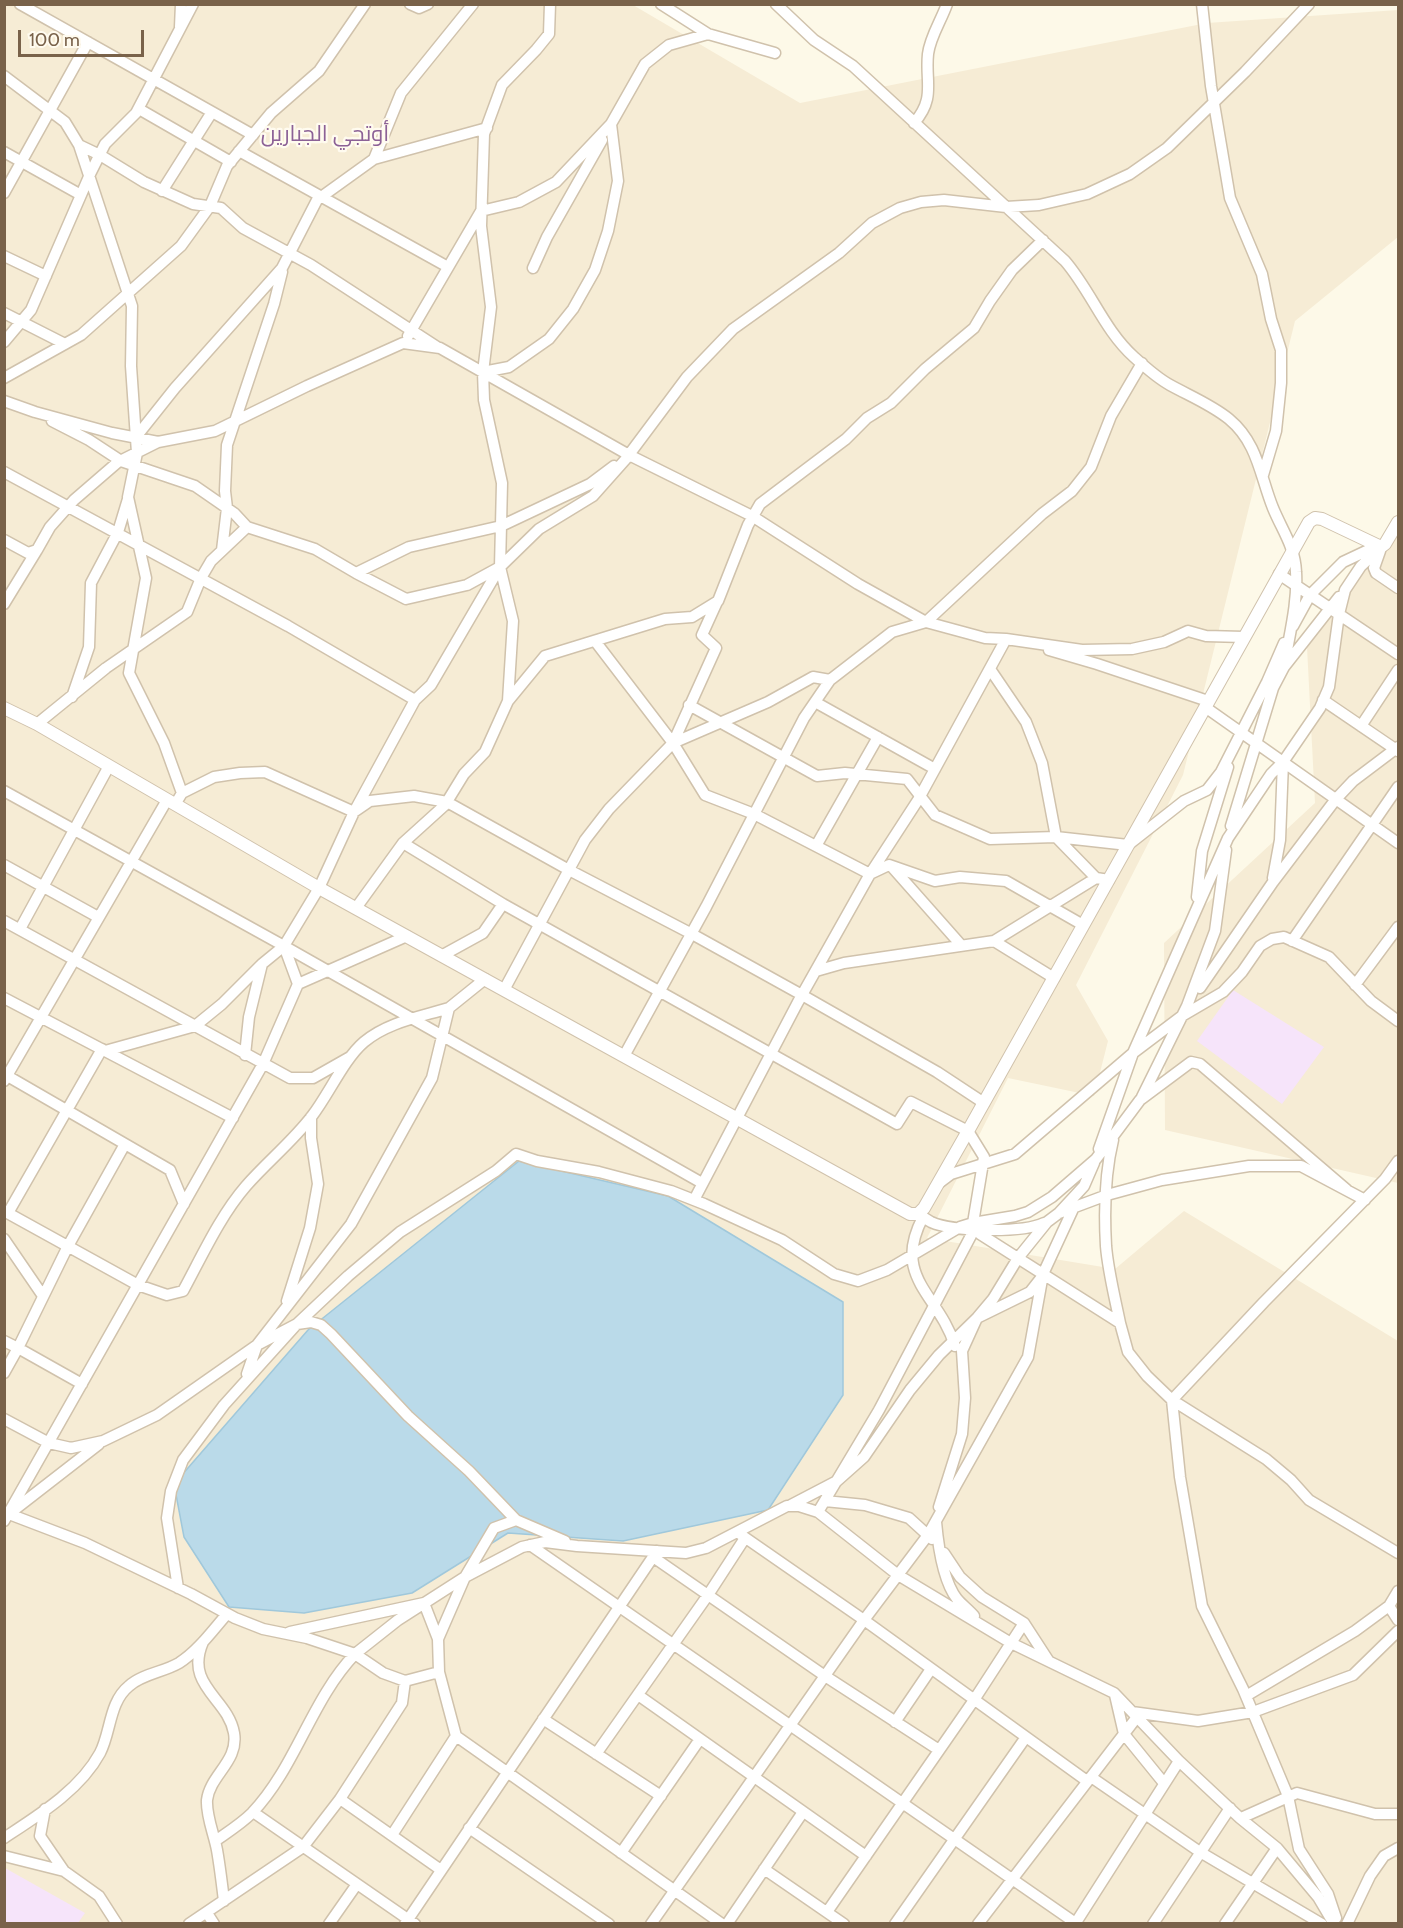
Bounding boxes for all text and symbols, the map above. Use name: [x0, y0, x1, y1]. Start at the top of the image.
scale bar: [21, 18, 147, 56]
text: 100 m: [29, 29, 80, 51]
district label: أوتجي الجبارين: [261, 122, 389, 148]

